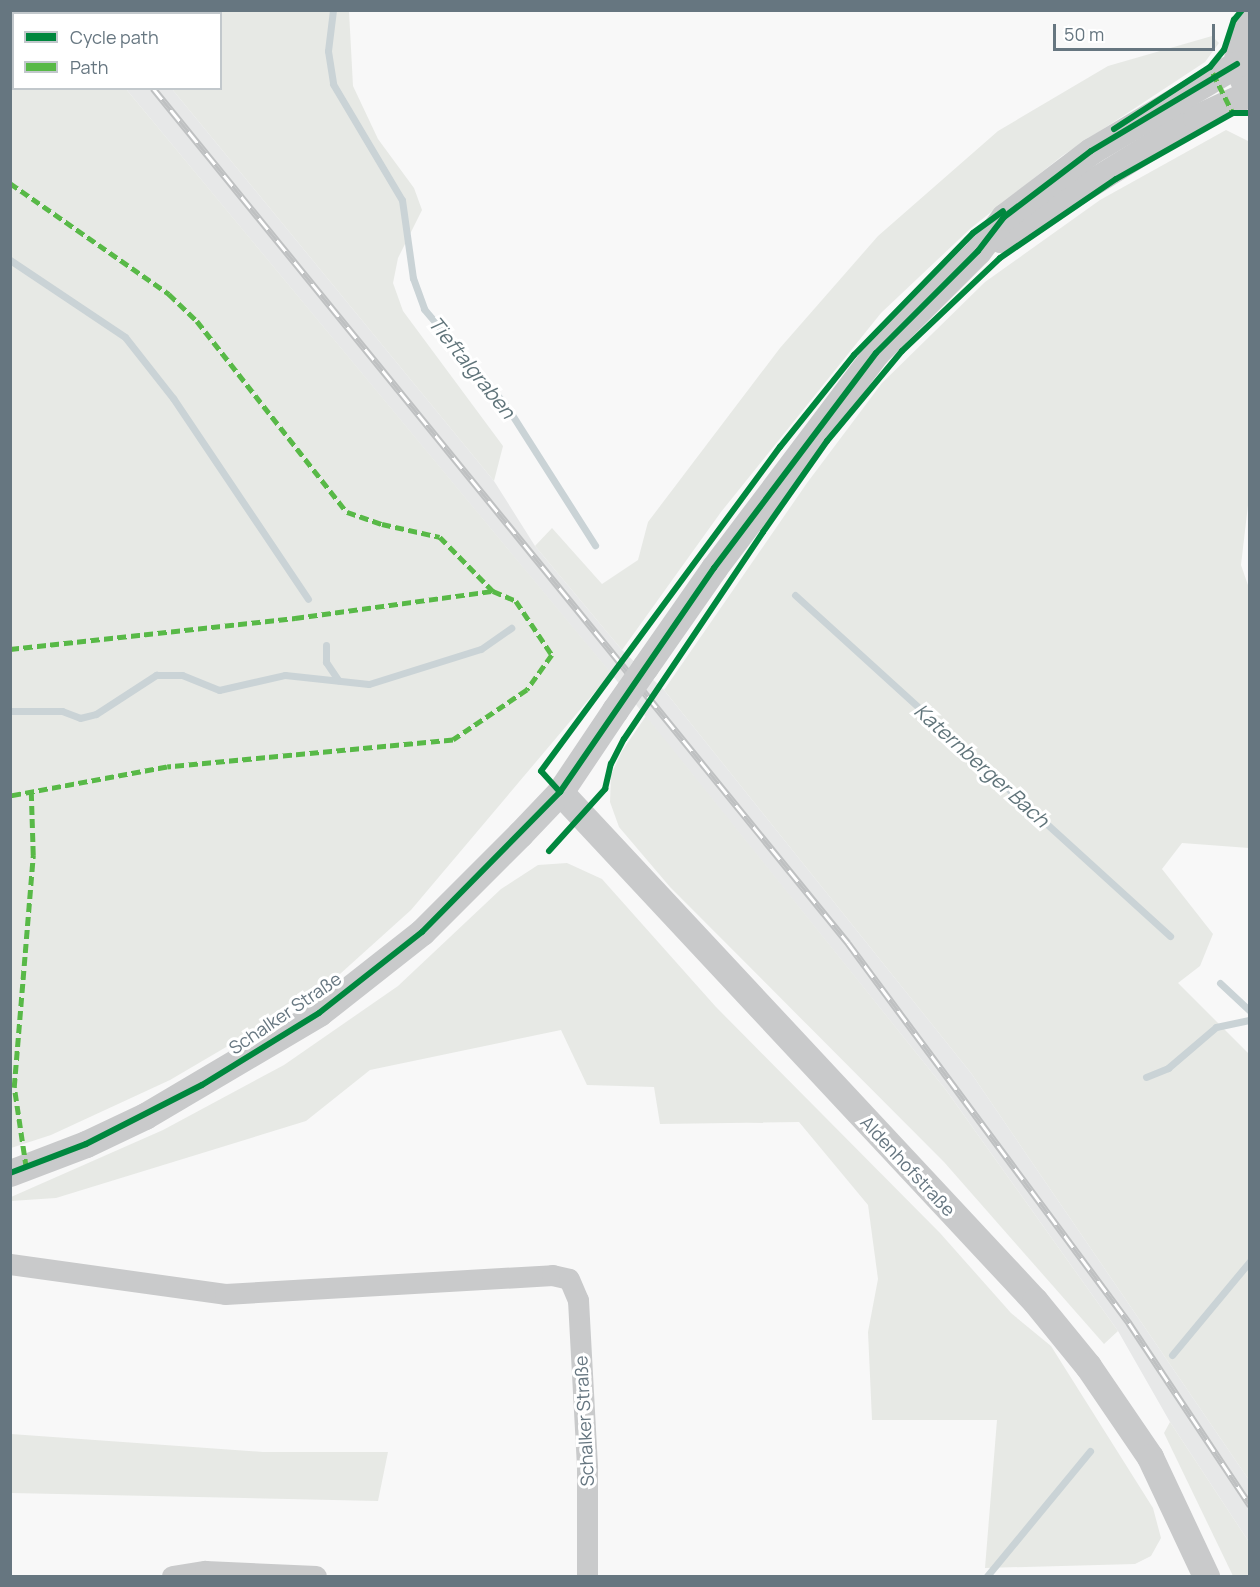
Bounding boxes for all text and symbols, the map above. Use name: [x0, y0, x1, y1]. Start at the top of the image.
legend: [12, 12, 222, 90]
scale bar: [1056, 12, 1218, 50]
text: 50 m: [1064, 22, 1104, 46]
text: Cycle path: [70, 25, 159, 49]
text: Path: [70, 55, 108, 79]
water label: Tieftalgraben: [424, 311, 520, 423]
water label: Katernberger Bach: [910, 698, 1054, 832]
street label: Schalker Straße: [225, 967, 345, 1059]
street label: Aldenhofstraße: [856, 1111, 960, 1221]
street label: Schalker Straße: [570, 1355, 598, 1487]

